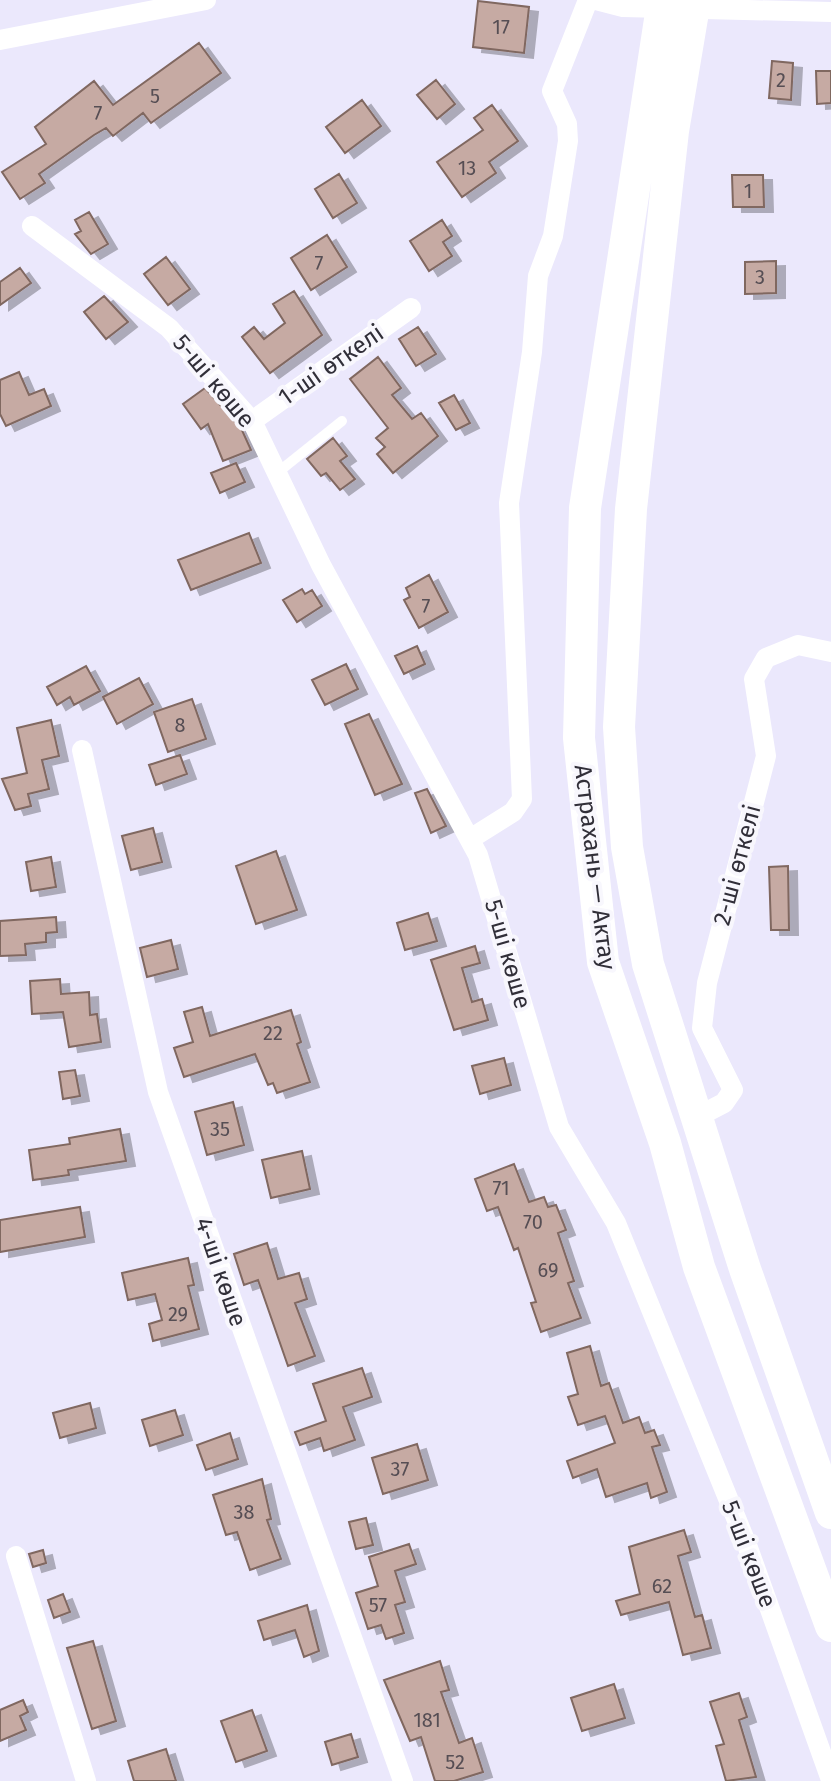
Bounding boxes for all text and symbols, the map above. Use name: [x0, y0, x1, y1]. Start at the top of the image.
house number: 17: [492, 15, 510, 39]
house number: 2: [776, 68, 786, 92]
house number: 5: [150, 84, 160, 108]
house number: 7: [94, 101, 103, 125]
house number: 13: [458, 156, 476, 180]
house number: 1: [744, 179, 752, 203]
house number: 7: [315, 251, 324, 275]
house number: 3: [755, 265, 765, 289]
street label: 1-ші өткелі: [273, 318, 389, 412]
street label: 5-шi көше: [167, 329, 261, 433]
house number: 7: [422, 594, 431, 618]
house number: 8: [174, 713, 186, 737]
street label: Астрахань — Актау: [569, 763, 621, 971]
street label: 2-ші өткелі: [707, 802, 767, 928]
street label: 5-шi көше: [479, 896, 537, 1012]
house number: 22: [263, 1021, 283, 1045]
house number: 35: [210, 1117, 230, 1141]
house number: 71: [492, 1176, 510, 1200]
house number: 70: [523, 1210, 543, 1234]
street label: 4-шi көше: [189, 1214, 253, 1330]
house number: 69: [538, 1258, 558, 1282]
house number: 29: [168, 1302, 188, 1326]
house number: 37: [391, 1457, 409, 1481]
street label: 5-шi көше: [716, 1497, 782, 1611]
house number: 38: [234, 1500, 255, 1524]
house number: 62: [652, 1574, 672, 1598]
house number: 57: [369, 1593, 387, 1617]
house number: 181: [413, 1708, 441, 1732]
house number: 52: [445, 1750, 465, 1774]

